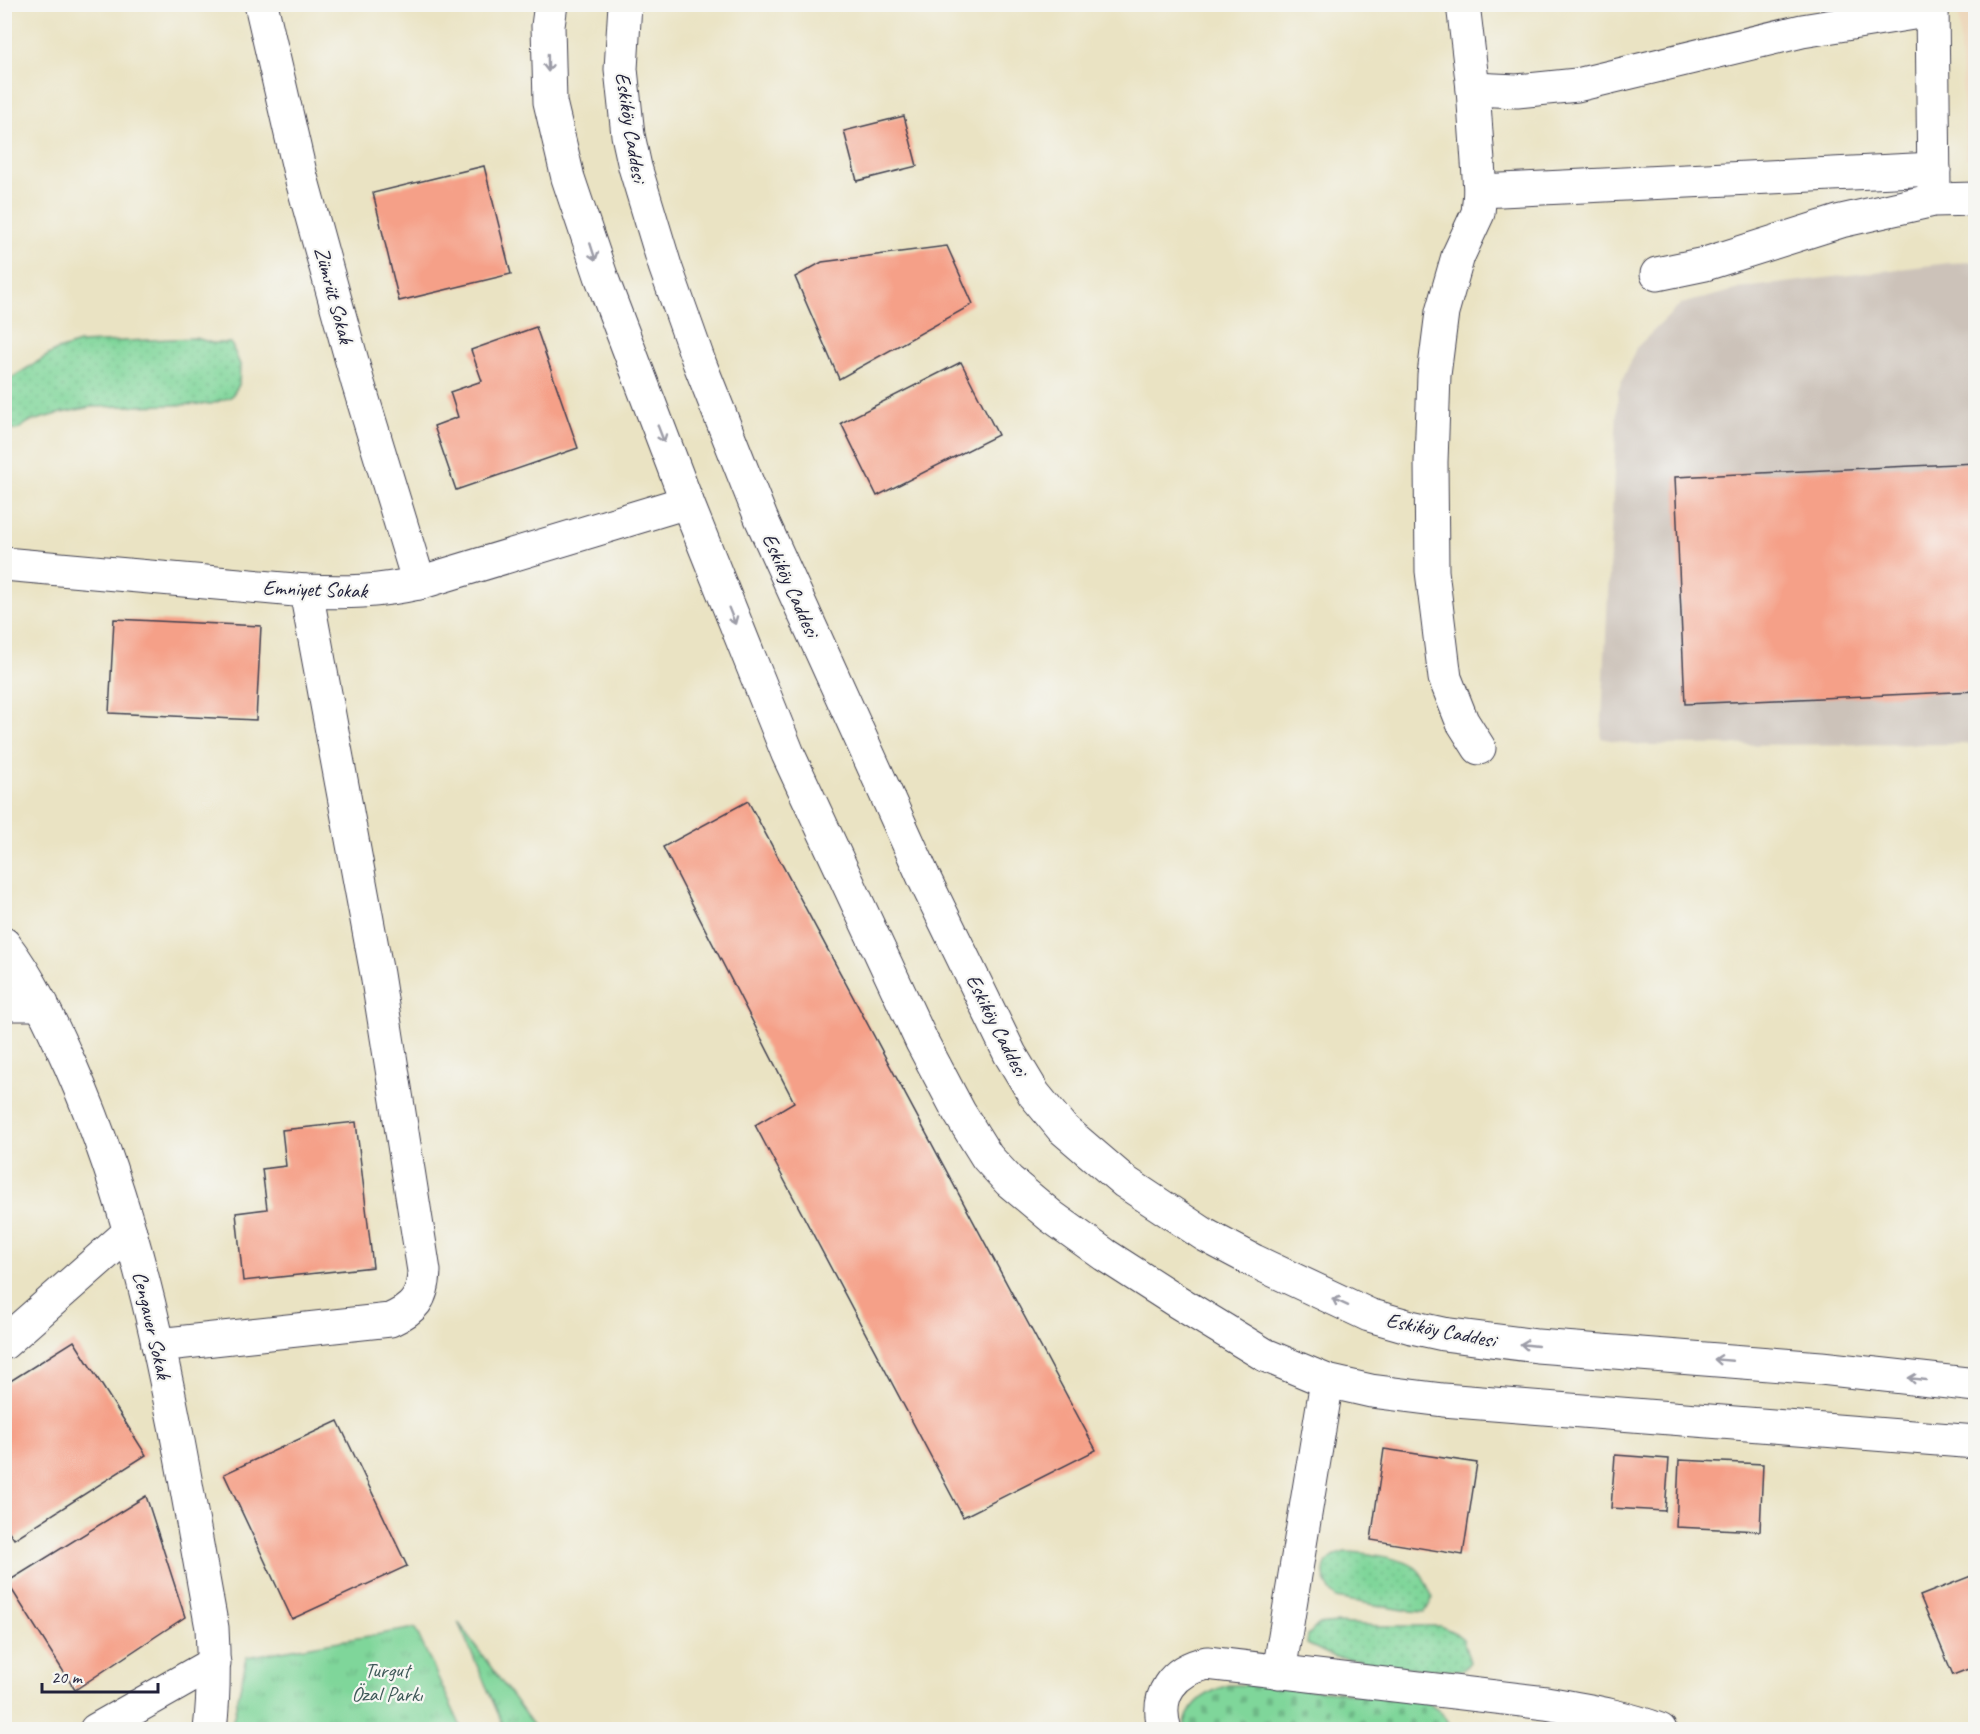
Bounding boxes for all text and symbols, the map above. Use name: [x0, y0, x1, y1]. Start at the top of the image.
one-way arrow: [543, 52, 554, 72]
street label: Eskiköy Caddesi: [610, 70, 653, 187]
one-way arrow: [588, 242, 599, 260]
street label: Zümrüt Sokak: [309, 244, 360, 347]
one-way arrow: [656, 424, 667, 443]
street label: Eskiköy Caddesi: [757, 529, 827, 644]
street label: Emniyet Sokak: [262, 574, 369, 604]
one-way arrow: [727, 606, 738, 624]
street label: Eskiköy Caddesi: [960, 970, 1035, 1083]
street label: Cengaver Sokak: [127, 1269, 177, 1383]
one-way arrow: [1331, 1295, 1349, 1307]
street label: Eskiköy Caddesi: [1384, 1307, 1501, 1354]
one-way arrow: [1519, 1339, 1539, 1350]
one-way arrow: [1714, 1354, 1734, 1365]
one-way arrow: [1908, 1373, 1928, 1384]
scale bar: [42, 1656, 158, 1694]
park label: Turgut Özal Parkı: [351, 1657, 424, 1707]
text: 20 m: [51, 1666, 84, 1688]

